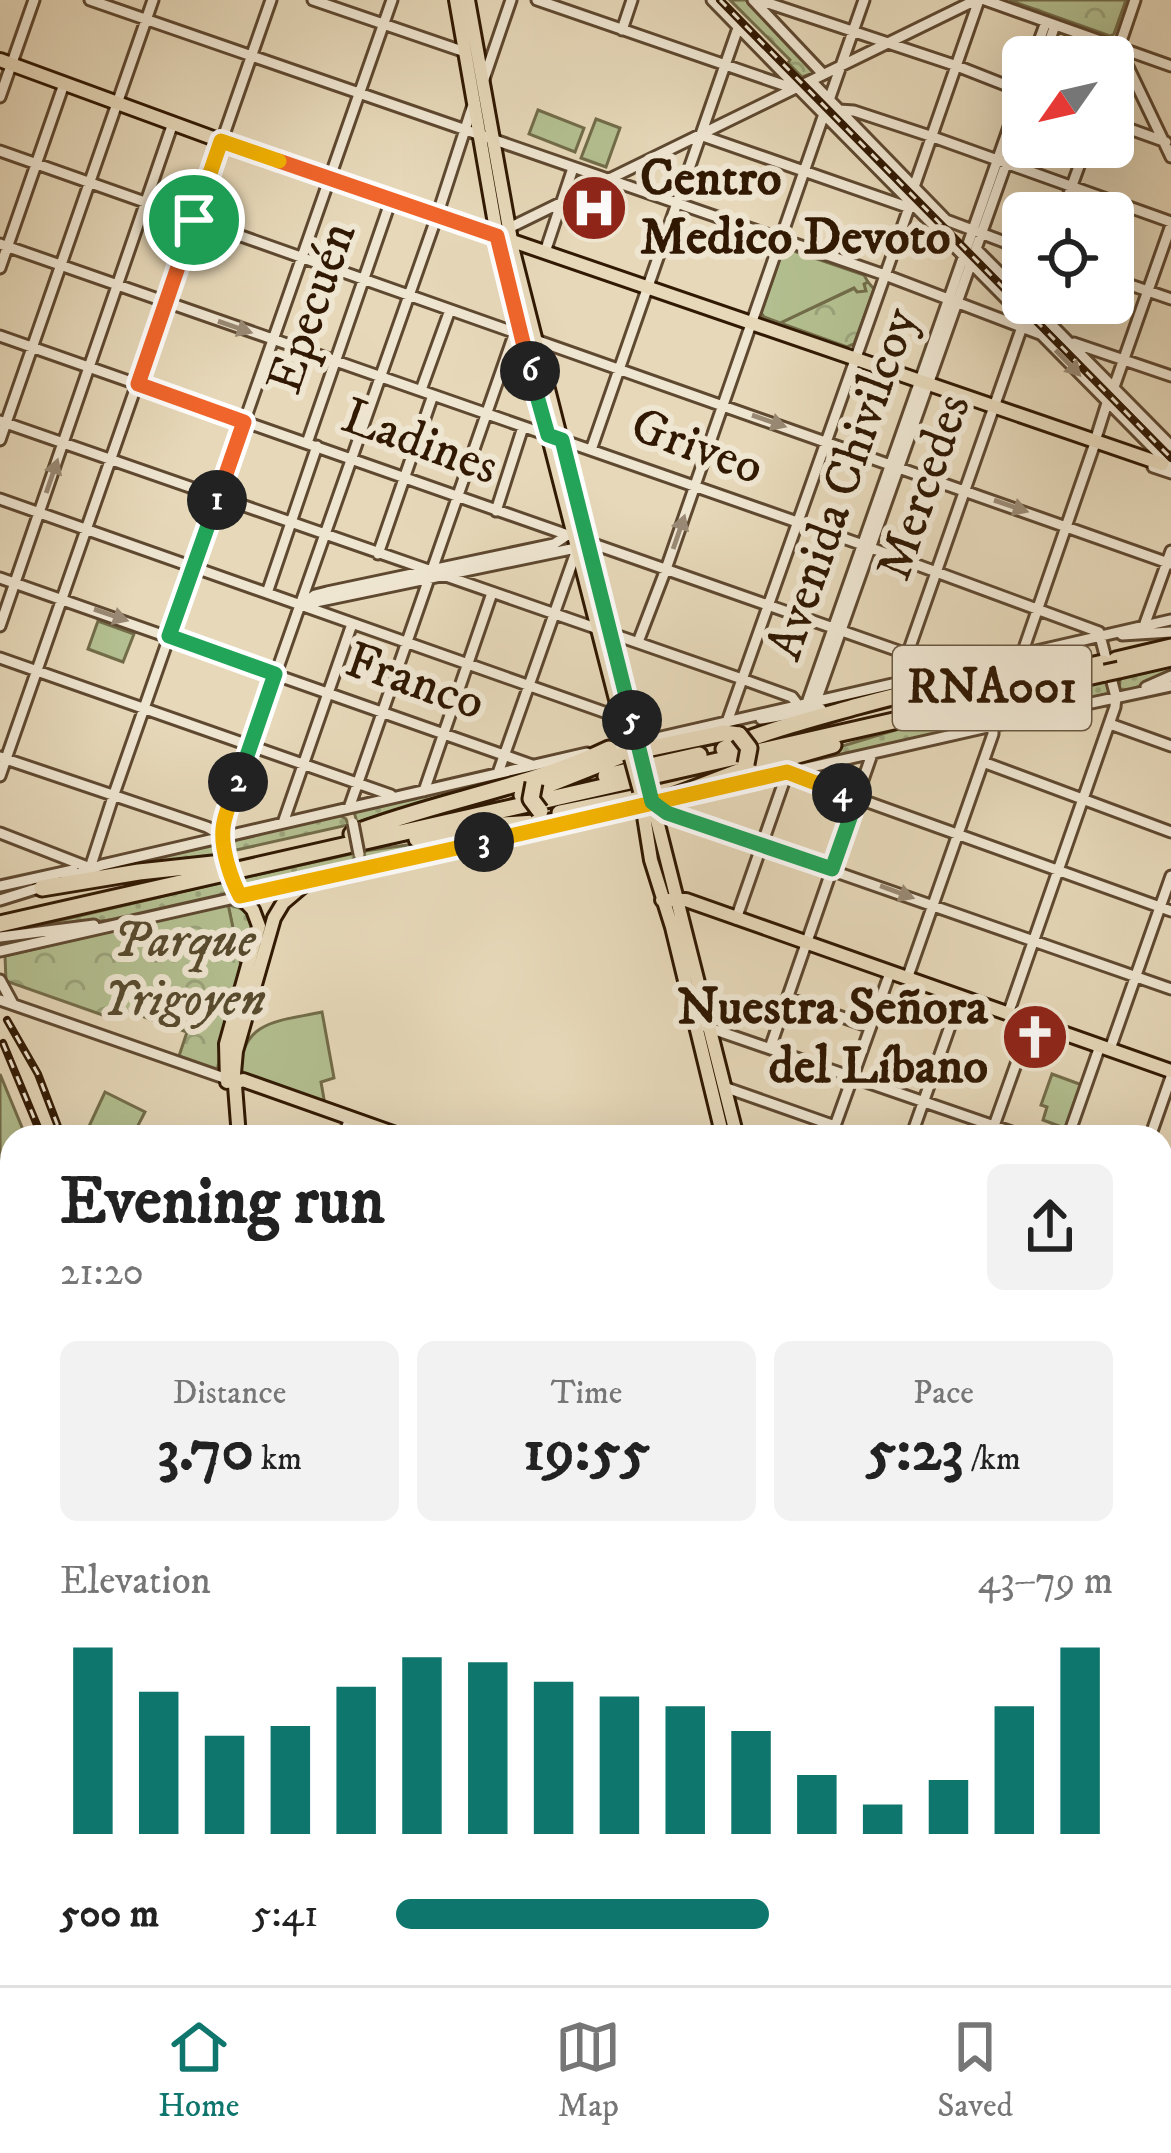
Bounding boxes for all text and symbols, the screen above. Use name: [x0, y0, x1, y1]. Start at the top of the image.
north arrow: [1002, 36, 1134, 168]
map controls: [1002, 36, 1134, 324]
place label: Centro Medico Devoto: [640, 147, 951, 270]
pin: [143, 169, 245, 271]
hospital icon: Centro Medico Devoto: [559, 173, 629, 243]
icon: arrive: [161, 187, 227, 253]
button: locate: [1002, 192, 1134, 324]
street label: Epecuén: [253, 214, 371, 402]
street label: Avenida Chivilcoy: [753, 299, 933, 669]
one-way arrow: [217, 318, 254, 337]
pin: 6: [500, 341, 560, 401]
one-way arrow: [1054, 348, 1082, 377]
text: 6: [521, 350, 539, 391]
street label: Ladines: [333, 384, 507, 500]
street label: Mercedes: [862, 386, 986, 588]
street label: Griveo: [622, 394, 772, 500]
one-way arrow: [751, 413, 787, 431]
one-way arrow: [44, 458, 62, 494]
pin: 1: [187, 470, 247, 530]
text: 1: [211, 479, 223, 520]
one-way arrow: [993, 498, 1029, 516]
one-way arrow: [671, 514, 689, 550]
one-way arrow: [93, 607, 129, 625]
street label: Franco: [337, 629, 493, 735]
road number: RNA001: [893, 646, 1091, 730]
pin: 5: [602, 690, 662, 750]
text: 5: [624, 699, 640, 740]
pin: 2: [208, 752, 268, 812]
text: 2: [230, 761, 246, 802]
pin: 4: [812, 763, 872, 823]
text: 4: [833, 772, 852, 813]
pin: 3: [454, 812, 514, 872]
text: 3: [478, 821, 490, 862]
one-way arrow: [879, 884, 915, 902]
park label: Parque Yrigoyen: [102, 909, 266, 1032]
place label: Nuestra Señora del Líbano: [677, 976, 989, 1099]
church icon: Nuestra Señora del Líbano: [1000, 1002, 1070, 1072]
text: Evening run: [60, 1162, 385, 1244]
button: share: [987, 1164, 1113, 1290]
text: 21:20: [60, 1248, 144, 1297]
text: Distance: [173, 1373, 286, 1414]
text: Time: [551, 1373, 622, 1414]
text: Pace: [913, 1373, 974, 1414]
text: 3.70: [157, 1414, 254, 1489]
text: 19:55: [523, 1414, 650, 1489]
text: 5:23: [866, 1414, 964, 1489]
text: km: [254, 1439, 302, 1480]
text: /km: [964, 1439, 1021, 1480]
text: Elevation: [60, 1557, 211, 1606]
text: 43–79 m: [978, 1557, 1113, 1606]
text: 500 m: [60, 1890, 159, 1939]
text: 5:41: [252, 1890, 318, 1939]
tab: Home: [158, 2014, 240, 2127]
tab: Map: [555, 2014, 621, 2127]
tab: Saved: [937, 2014, 1013, 2127]

